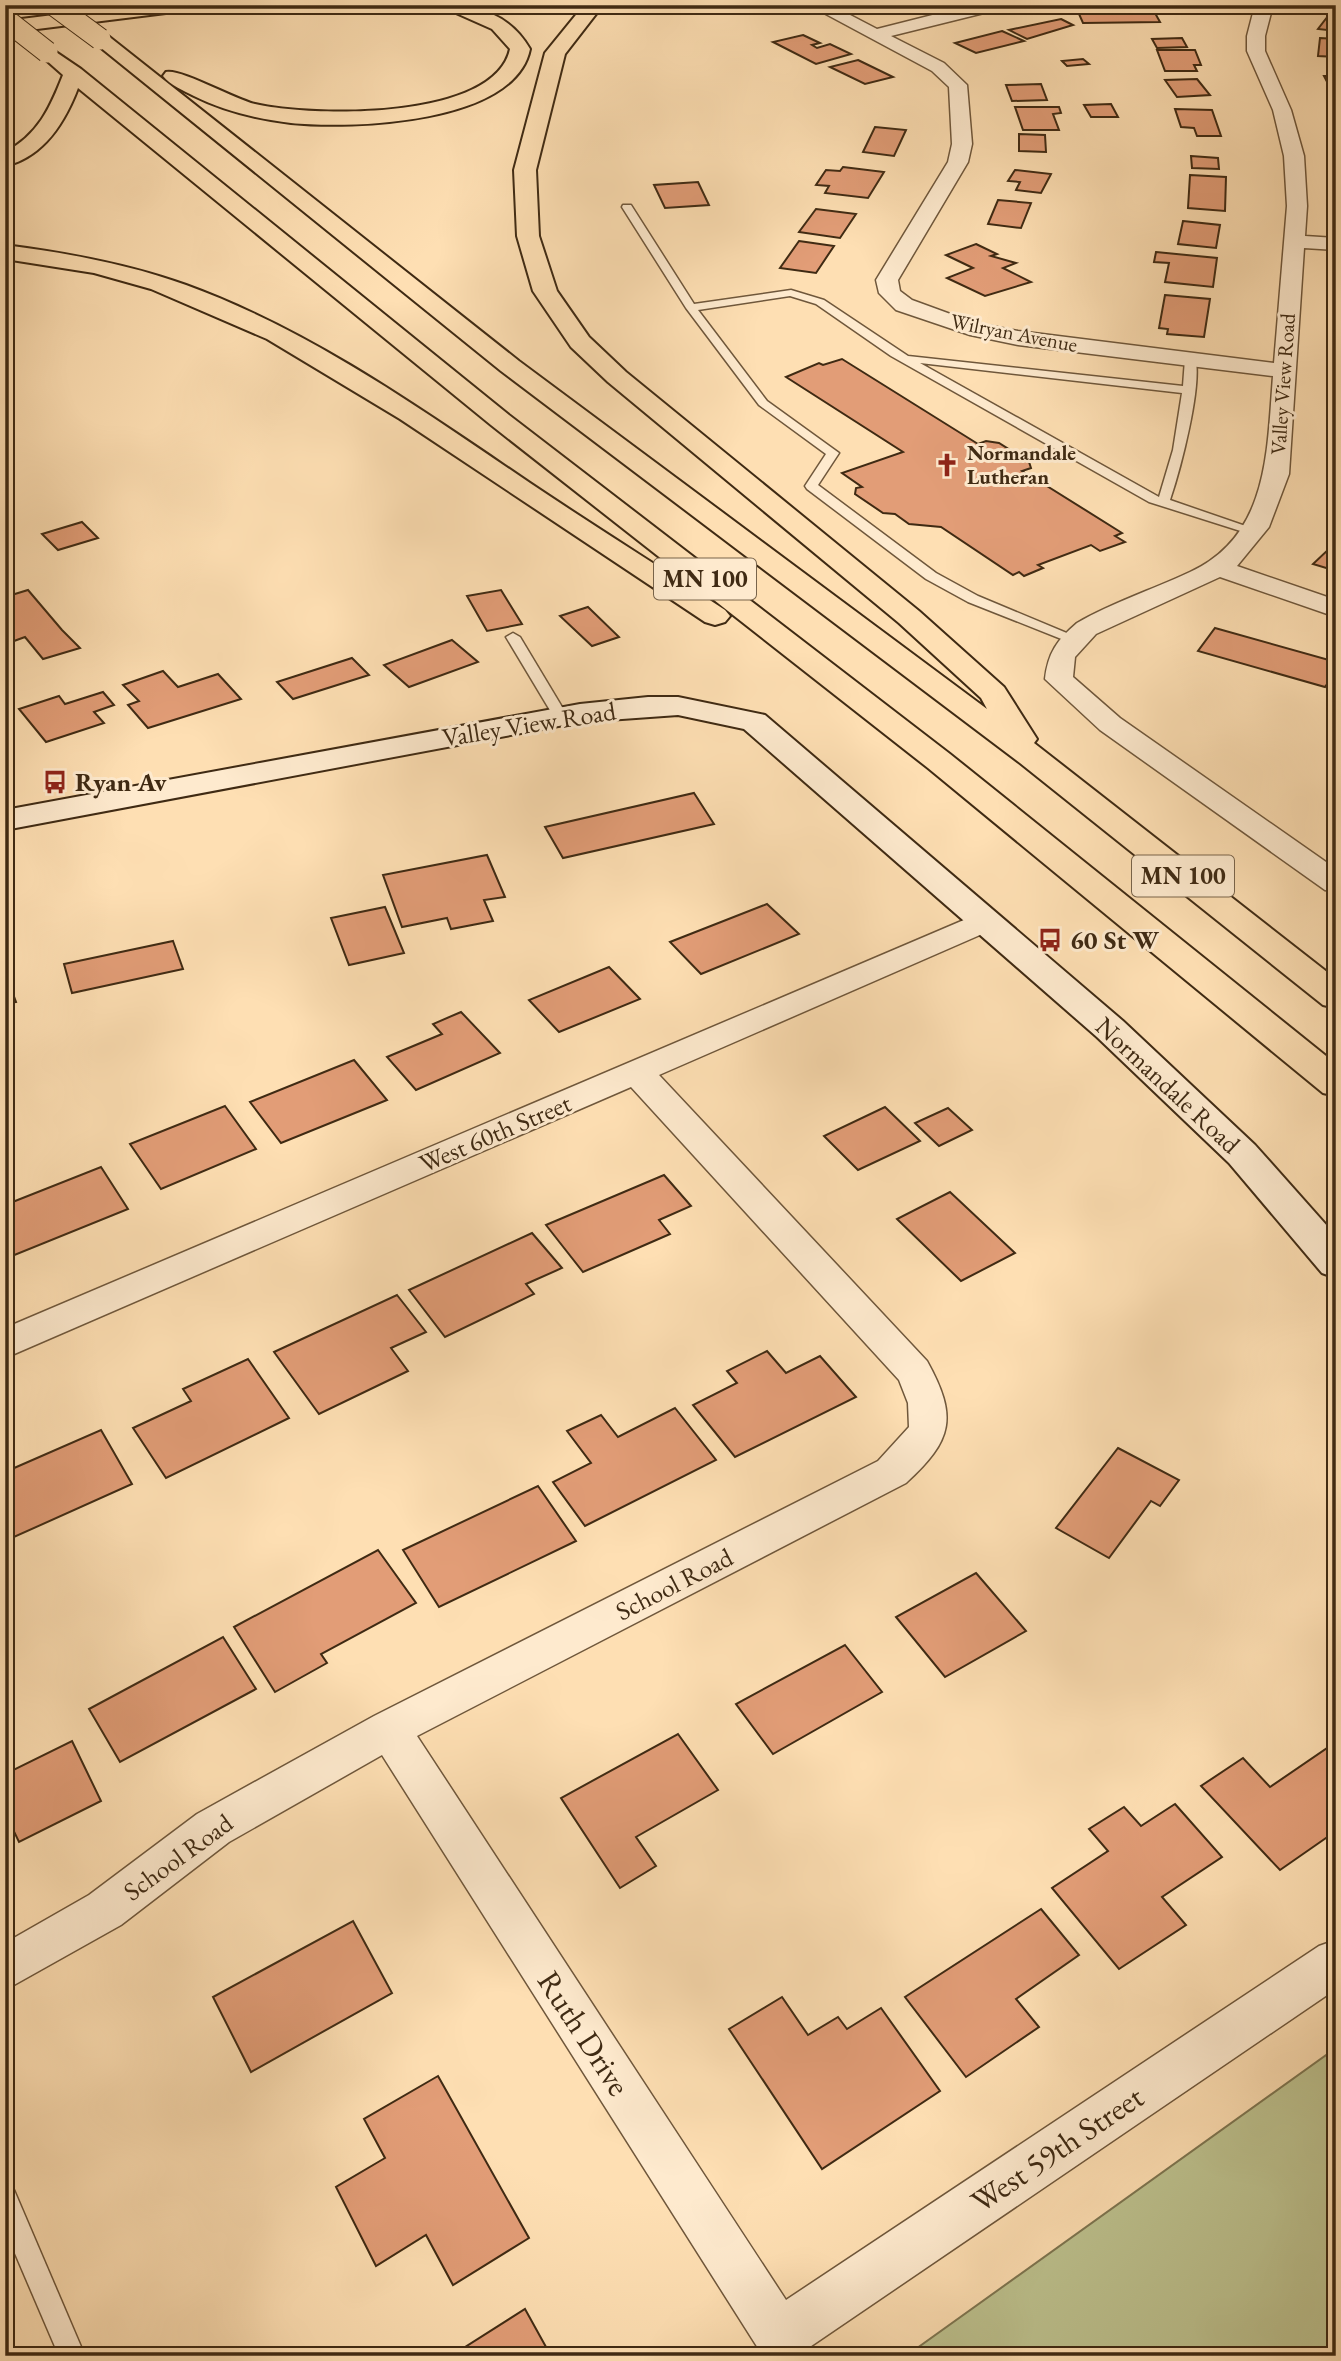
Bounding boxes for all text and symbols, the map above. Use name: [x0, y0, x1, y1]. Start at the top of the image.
street label: Wilryan Avenue: [948, 307, 1080, 358]
street label: Valley View Road: [1264, 312, 1301, 456]
place label: Normandale Lutheran: [967, 439, 1076, 490]
church icon: Normandale Lutheran: [933, 451, 961, 479]
road number: MN 100: [654, 558, 756, 600]
street label: Valley View Road: [440, 693, 619, 755]
place label: Ryan Av: [75, 765, 167, 799]
bus stop icon: Ryan Av: [41, 768, 69, 796]
road number: MN 100: [1132, 856, 1234, 896]
place label: 60 St W: [1070, 923, 1159, 957]
bus stop icon: 60 St W: [1036, 926, 1064, 954]
street label: Normandale Road: [1088, 1009, 1248, 1161]
street label: West 60th Street: [414, 1086, 576, 1180]
street label: School Road: [610, 1540, 739, 1628]
street label: School Road: [117, 1805, 240, 1908]
street label: Ruth Drive: [528, 1962, 640, 2104]
street label: West 59th Street: [963, 2076, 1151, 2222]

